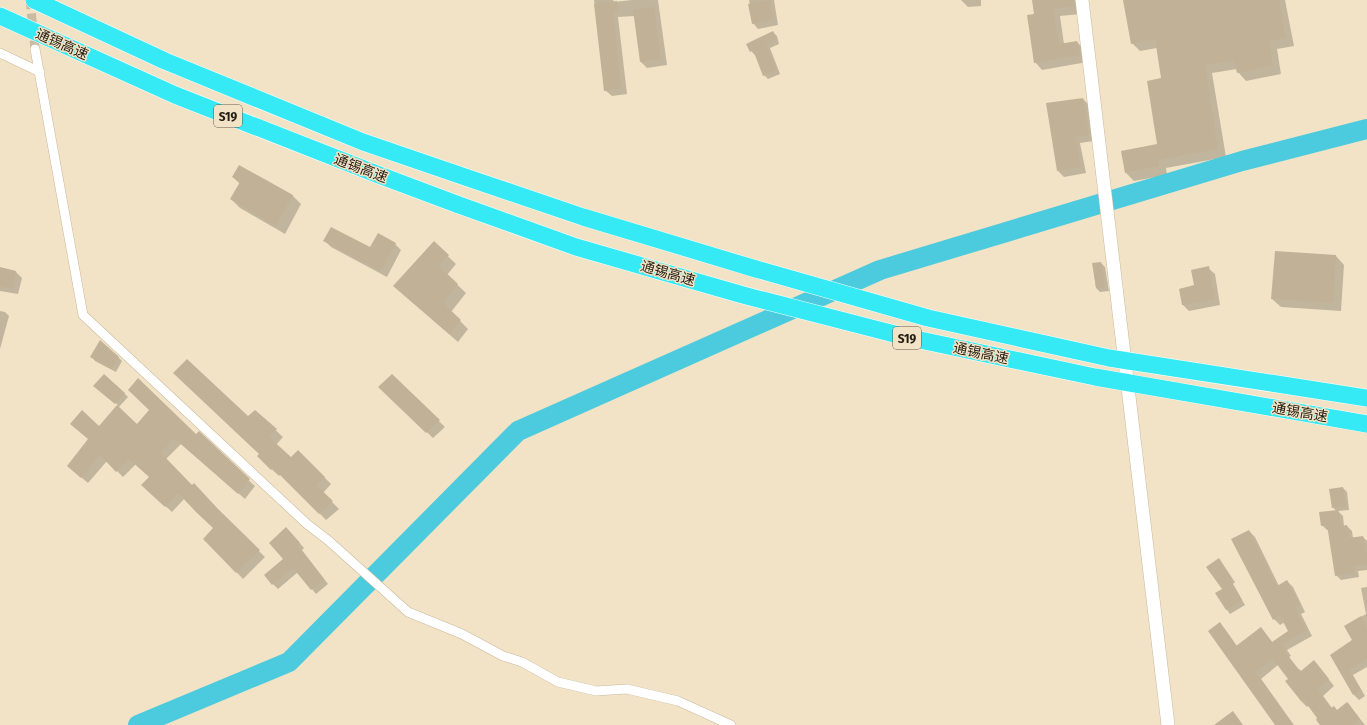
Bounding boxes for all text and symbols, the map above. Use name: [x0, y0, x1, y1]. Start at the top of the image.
street label: 通锡高速: [33, 25, 91, 64]
road number: S19: [214, 105, 242, 127]
street label: 通锡高速: [332, 150, 390, 186]
street label: 通锡高速: [639, 258, 697, 289]
road number: S19: [893, 327, 921, 349]
street label: 通锡高速: [952, 339, 1010, 368]
street label: 通锡高速: [1271, 399, 1329, 426]

